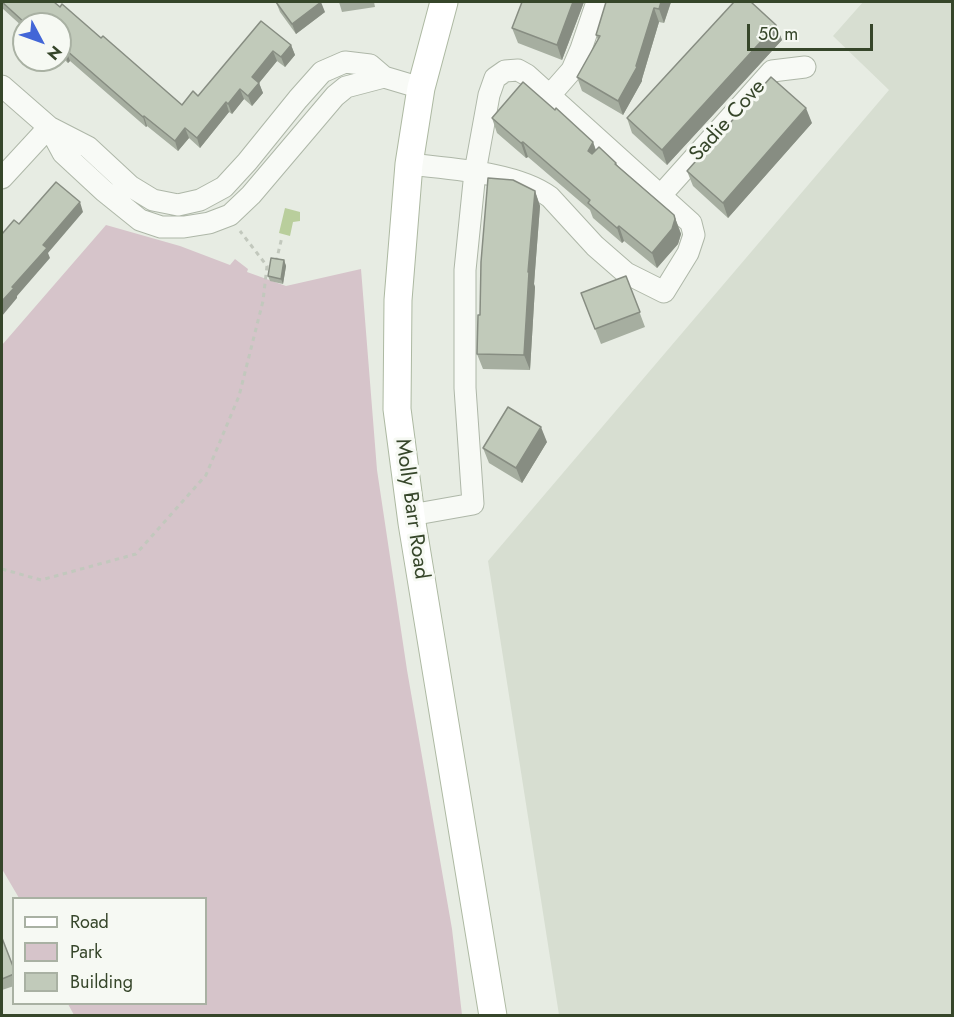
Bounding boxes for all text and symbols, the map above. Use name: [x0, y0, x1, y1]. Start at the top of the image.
north arrow: [12, 12, 72, 72]
scale bar: [750, 12, 876, 50]
text: 50 m: [758, 21, 798, 47]
text: N: [42, 40, 67, 65]
street label: Sadie Cove: [685, 75, 771, 167]
street label: Molly Barr Road: [389, 437, 433, 581]
legend: [12, 897, 207, 1005]
text: Road: [70, 909, 109, 935]
text: Park: [70, 939, 102, 965]
text: Building: [70, 969, 133, 995]

